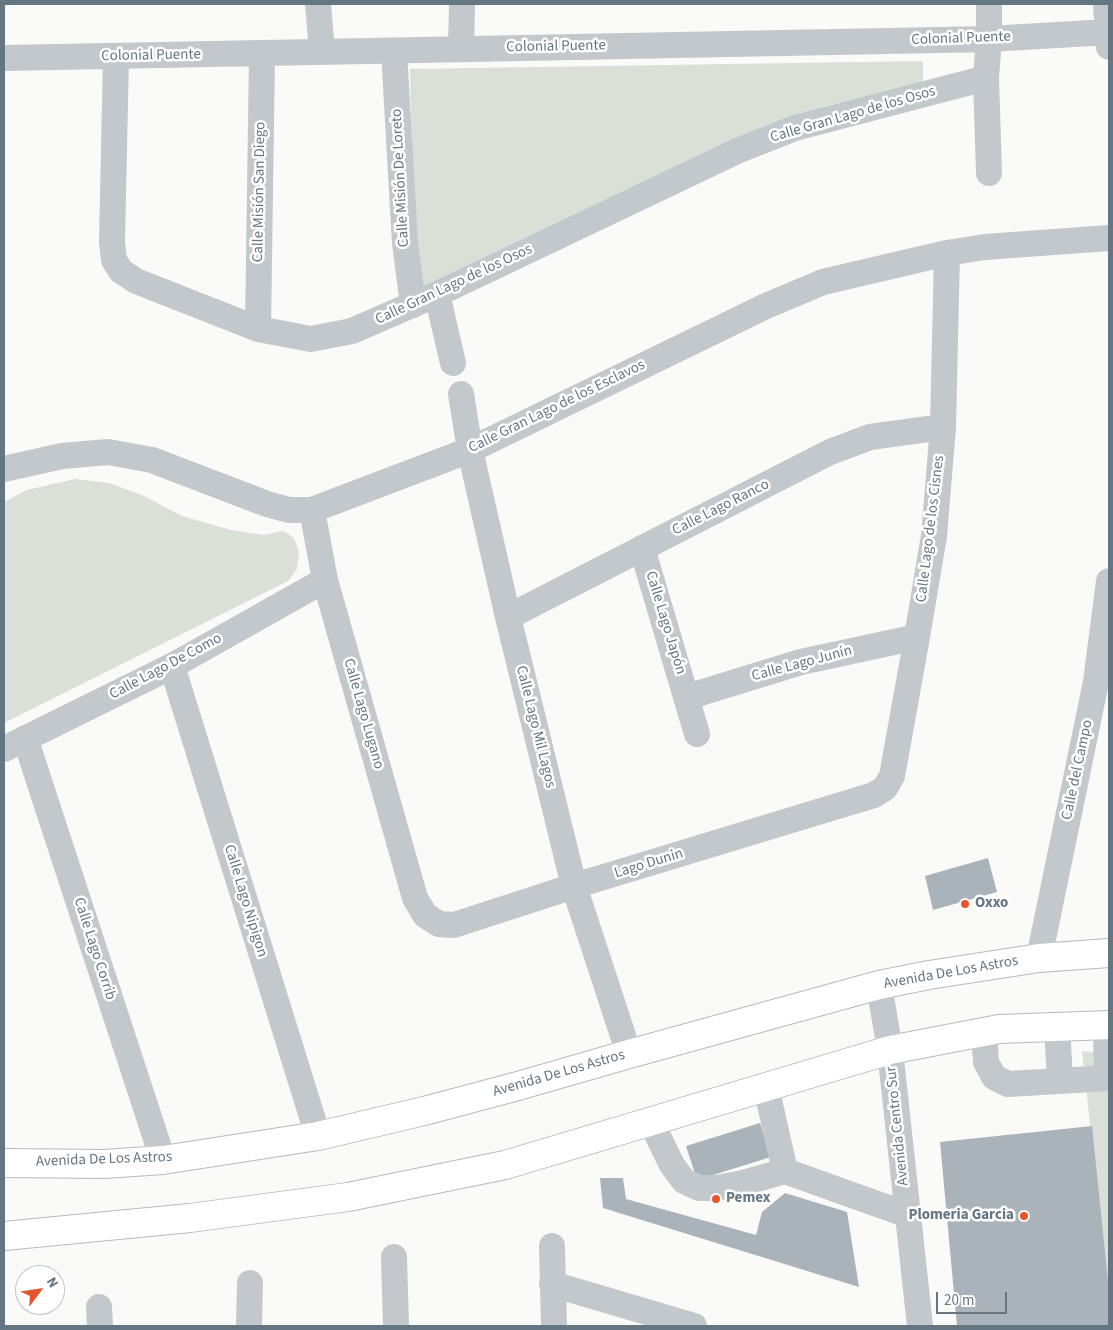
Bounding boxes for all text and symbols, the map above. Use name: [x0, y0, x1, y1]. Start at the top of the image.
street label: Colonial Puente: [911, 28, 1011, 50]
street label: Colonial Puente: [506, 37, 606, 57]
street label: Colonial Puente: [101, 46, 201, 66]
street label: Calle Gran Lago de los Osos: [768, 83, 938, 147]
street label: Calle Misión De Loreto: [388, 108, 414, 248]
street label: Calle Misión San Diego: [250, 122, 270, 262]
street label: Calle Gran Lago de los Osos: [373, 241, 535, 329]
street label: Calle Gran Lago de los Esclavos: [466, 356, 648, 458]
street label: Calle Lago de los Cisnes: [913, 454, 949, 604]
street label: Calle Lago Ranco: [669, 476, 773, 540]
street label: Calle Lago Japón: [641, 569, 689, 677]
street label: Calle Lago De Como: [107, 630, 225, 704]
street label: Calle Lago Junín: [750, 642, 854, 686]
street label: Calle Lago Lugano: [339, 657, 387, 771]
street label: Calle Lago Mil Lagos: [511, 664, 559, 790]
street label: Calle del Campo: [1059, 718, 1097, 822]
street label: Calle Lago Nipigon: [219, 843, 271, 959]
street label: Lago Dunin: [613, 845, 685, 883]
place label: Oxxo: [975, 895, 1008, 913]
street label: Calle Lago Corrib: [69, 896, 119, 1002]
marker: Oxxo: [959, 898, 971, 910]
street label: Avenida De Los Astros: [882, 952, 1020, 994]
street label: Avenida De Los Astros: [491, 1047, 627, 1101]
street label: Avenida Centro Sur: [883, 1065, 913, 1187]
street label: Avenida De Los Astros: [36, 1149, 172, 1171]
place label: Pemex: [726, 1190, 770, 1208]
marker: Pemex: [710, 1193, 722, 1205]
place label: Plomeria Garcia: [908, 1207, 1014, 1225]
marker: Plomeria Garcia: [1018, 1210, 1030, 1222]
north arrow: [15, 1265, 65, 1315]
text: N: [41, 1274, 63, 1292]
scale bar: [938, 1282, 1009, 1314]
text: 20 m: [944, 1290, 974, 1311]

